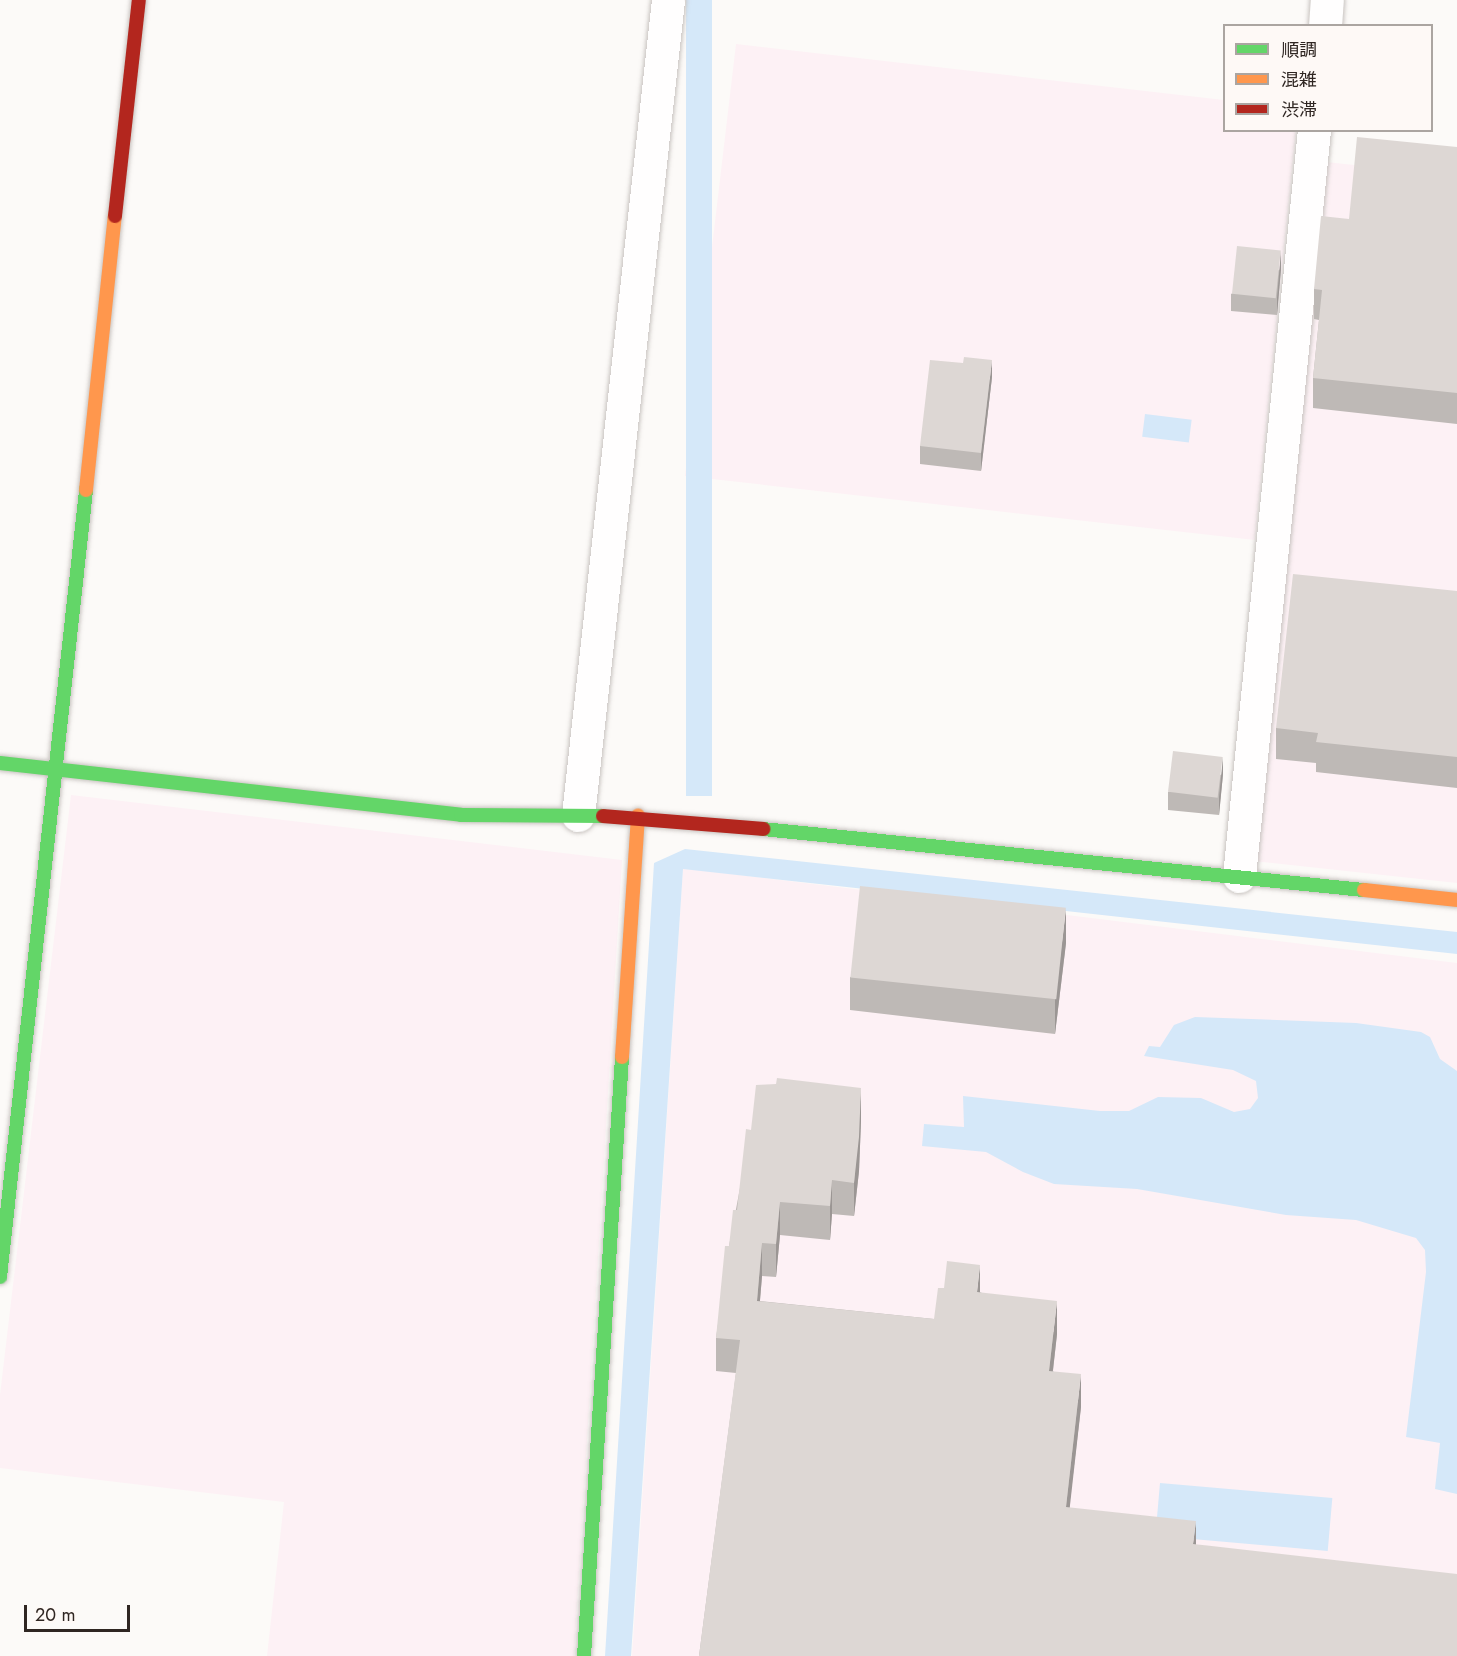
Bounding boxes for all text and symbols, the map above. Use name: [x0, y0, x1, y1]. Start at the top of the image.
legend: [1223, 24, 1433, 132]
text: 順調: [1281, 37, 1317, 63]
text: 混雑: [1281, 67, 1317, 93]
text: 渋滞: [1281, 97, 1317, 123]
scale bar: [27, 1593, 134, 1631]
text: 20 m: [35, 1602, 75, 1628]

